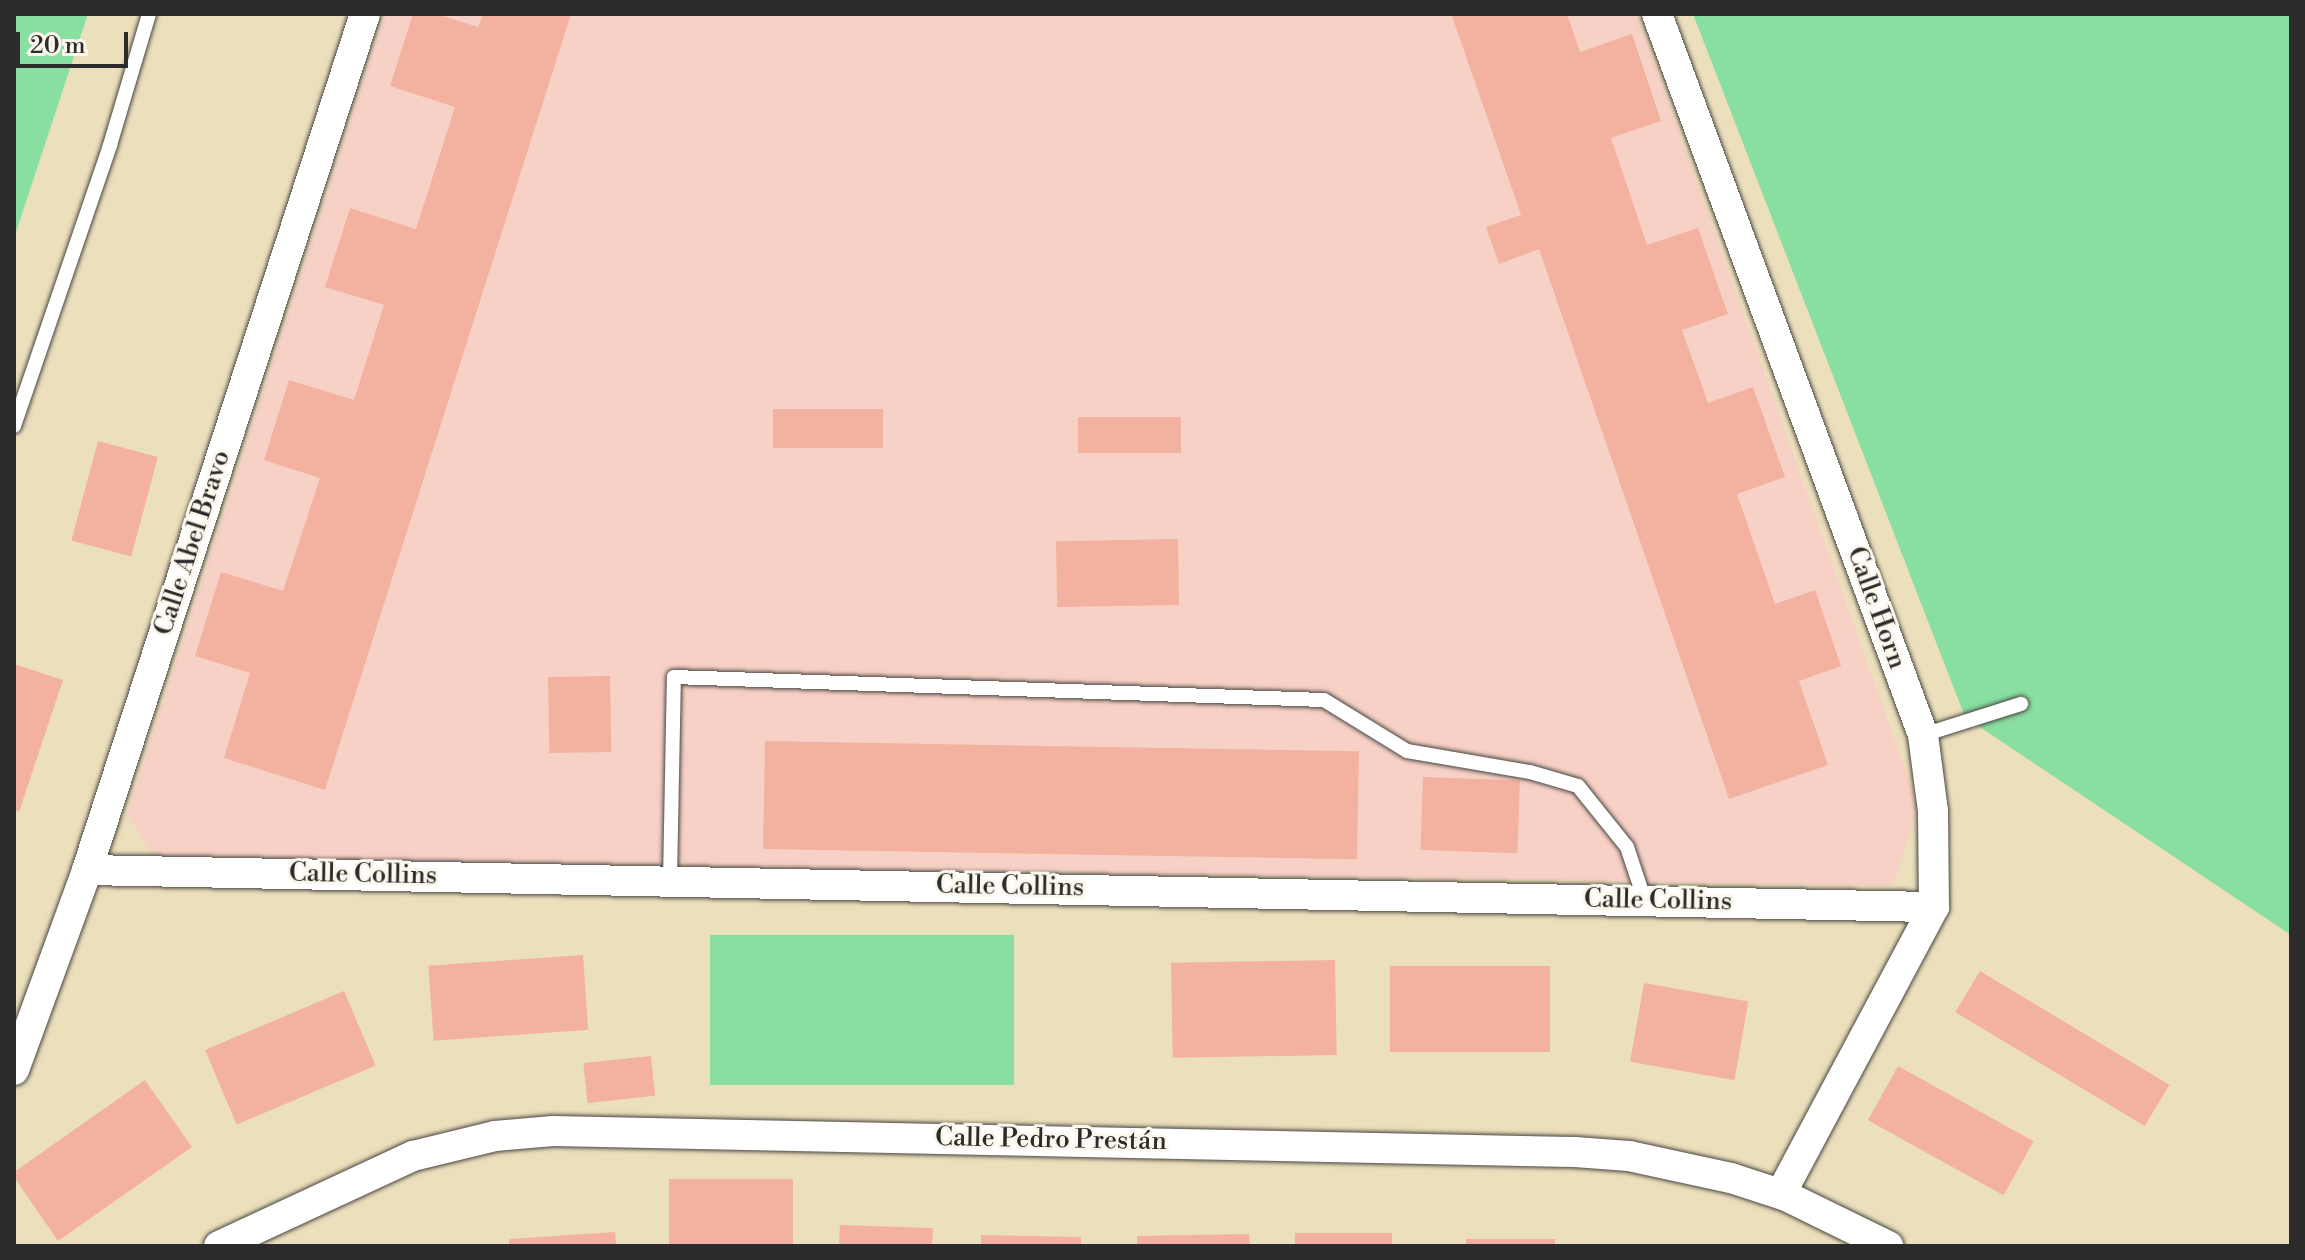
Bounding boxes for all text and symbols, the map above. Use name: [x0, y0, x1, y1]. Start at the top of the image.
scale bar: [20, 16, 132, 66]
text: 20 m: [30, 31, 86, 61]
street label: Calle Abel Bravo: [148, 447, 238, 639]
street label: Calle Horn: [1840, 543, 1912, 673]
street label: Calle Collins: [289, 858, 437, 892]
street label: Calle Collins: [936, 870, 1084, 904]
street label: Calle Collins: [1584, 884, 1732, 918]
street label: Calle Pedro Prestán: [935, 1122, 1167, 1158]

